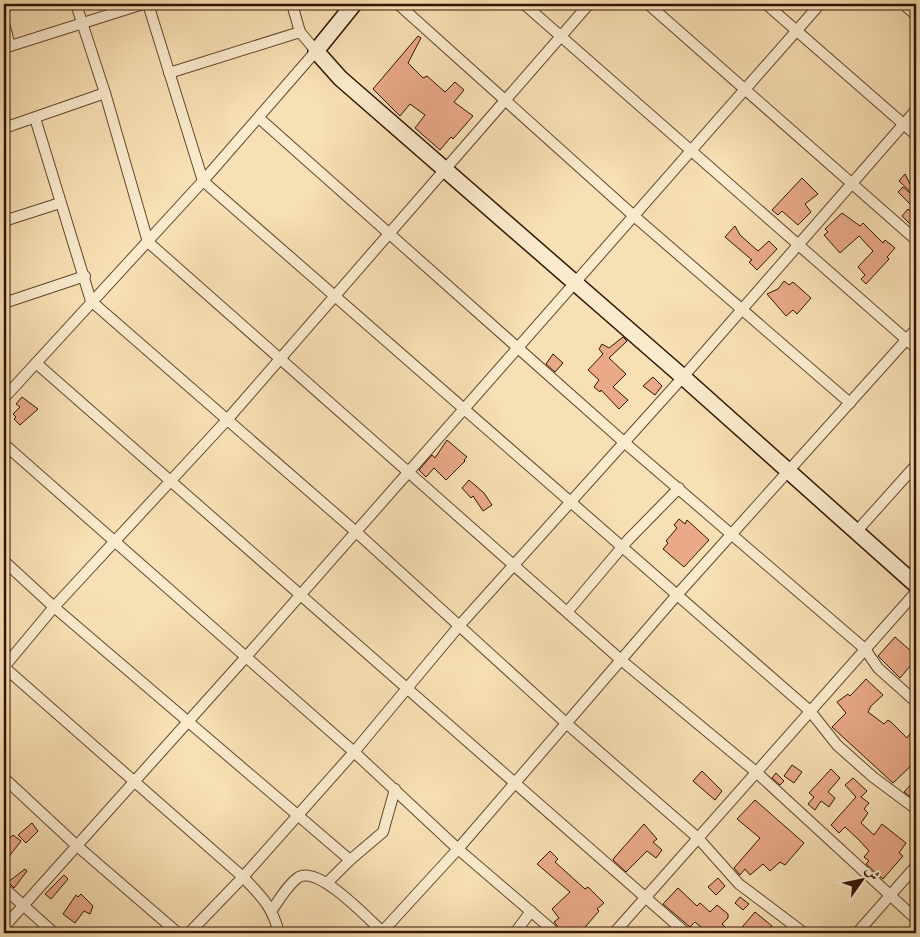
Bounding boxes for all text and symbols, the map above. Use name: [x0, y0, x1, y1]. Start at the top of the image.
north arrow: [838, 854, 888, 904]
text: ش: [861, 862, 884, 884]

